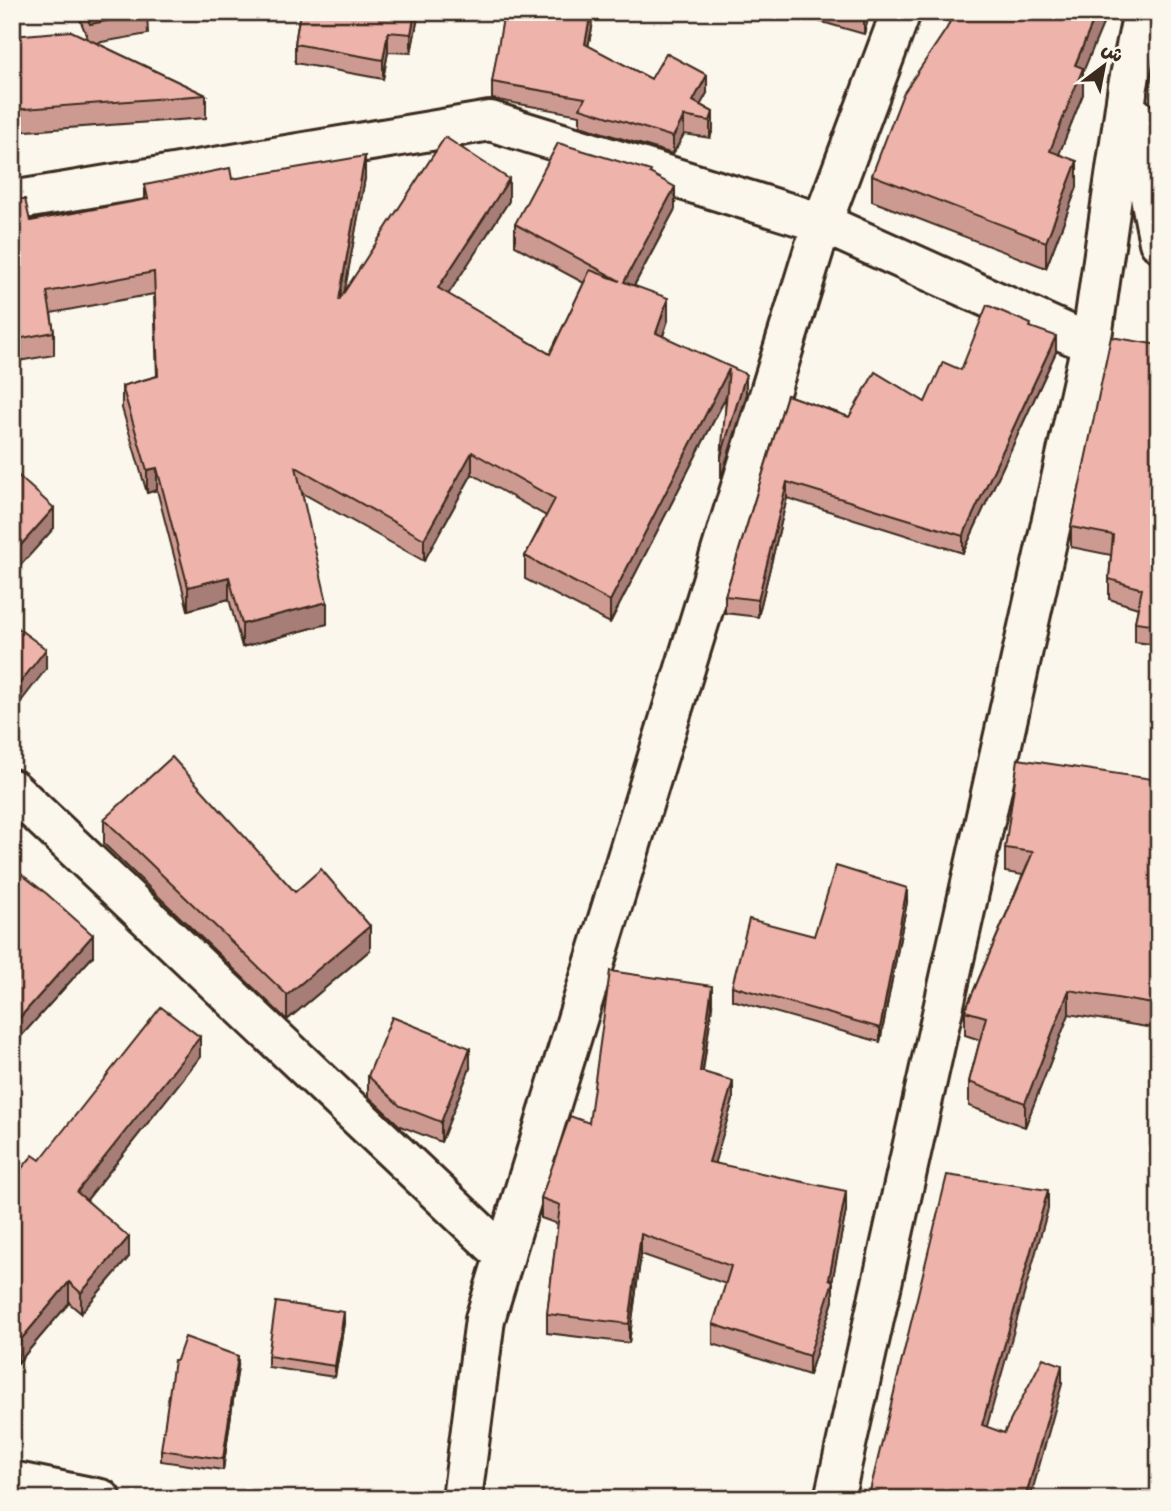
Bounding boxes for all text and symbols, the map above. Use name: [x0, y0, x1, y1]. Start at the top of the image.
north arrow: [1070, 32, 1140, 102]
text: ش: [1097, 37, 1128, 68]

